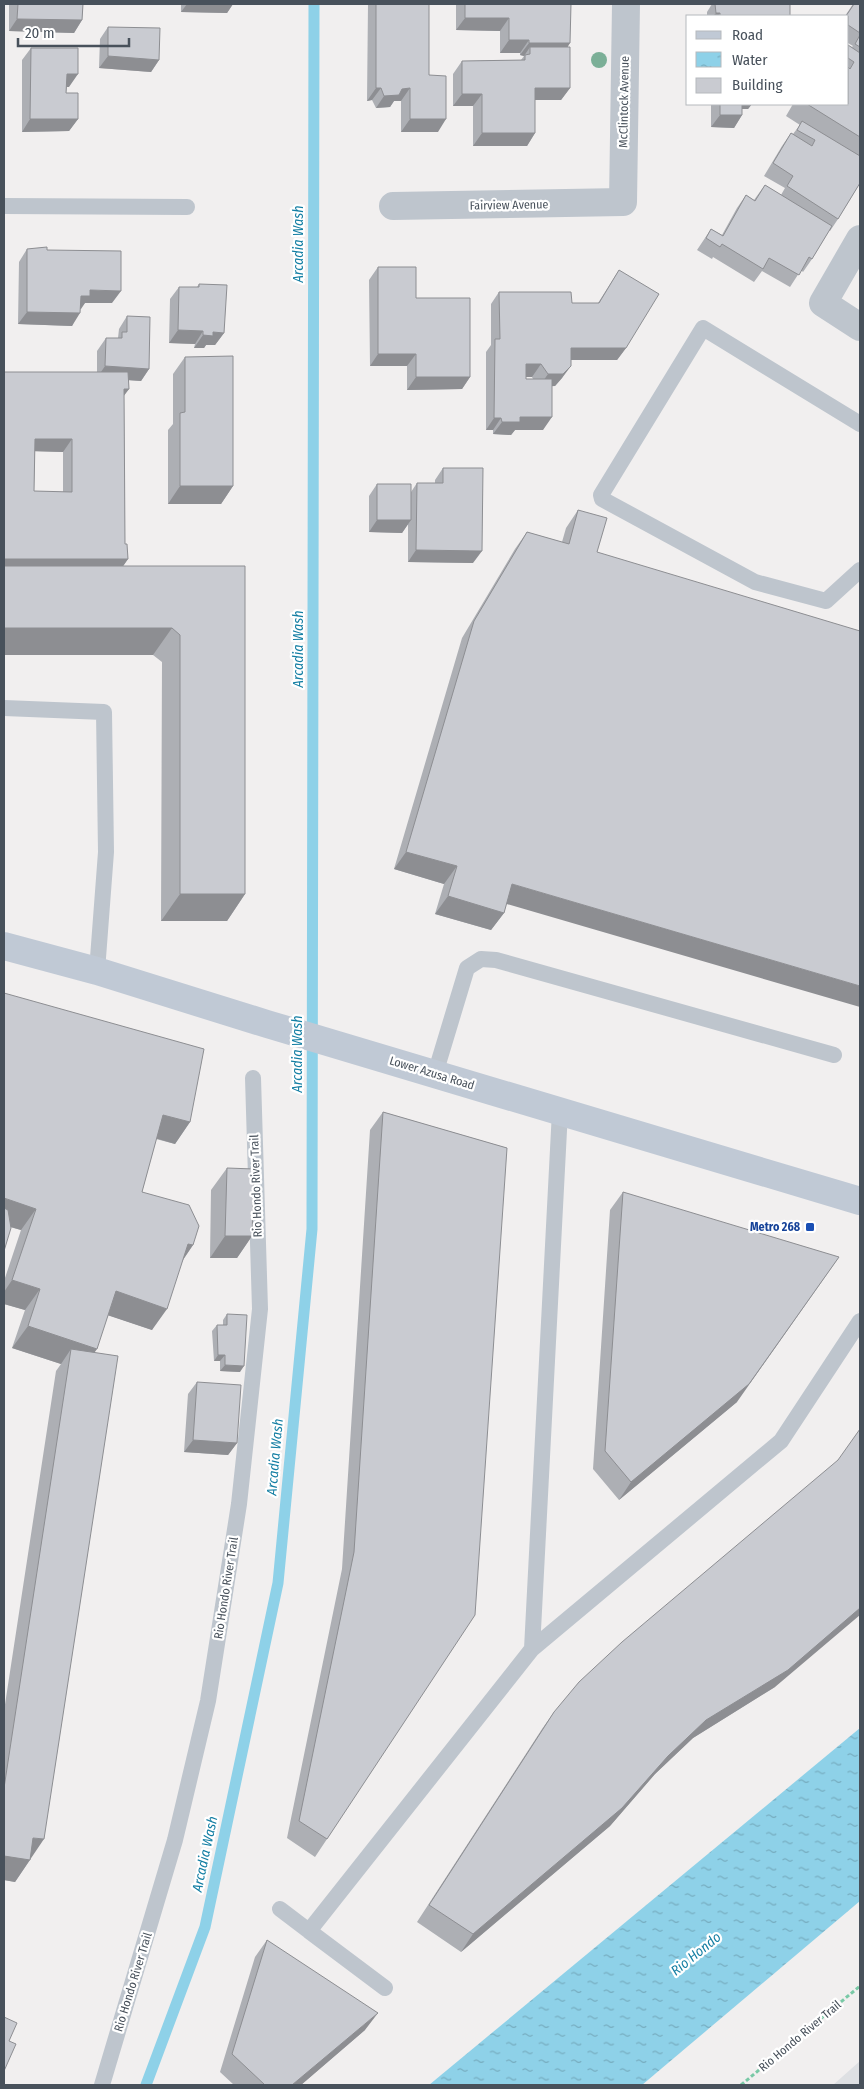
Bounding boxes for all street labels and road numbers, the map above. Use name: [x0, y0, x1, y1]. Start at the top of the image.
street label: McClintock Avenue: [616, 56, 632, 148]
street label: Fairview Avenue: [470, 197, 549, 213]
street label: Lower Azusa Road: [388, 1053, 476, 1093]
street label: Rio Hondo River Trail: [247, 1134, 265, 1238]
street label: Rio Hondo River Trail: [211, 1536, 241, 1640]
street label: Rio Hondo River Trail: [111, 1931, 155, 2033]
street label: Rio Hondo River Trail: [756, 1998, 844, 2074]

